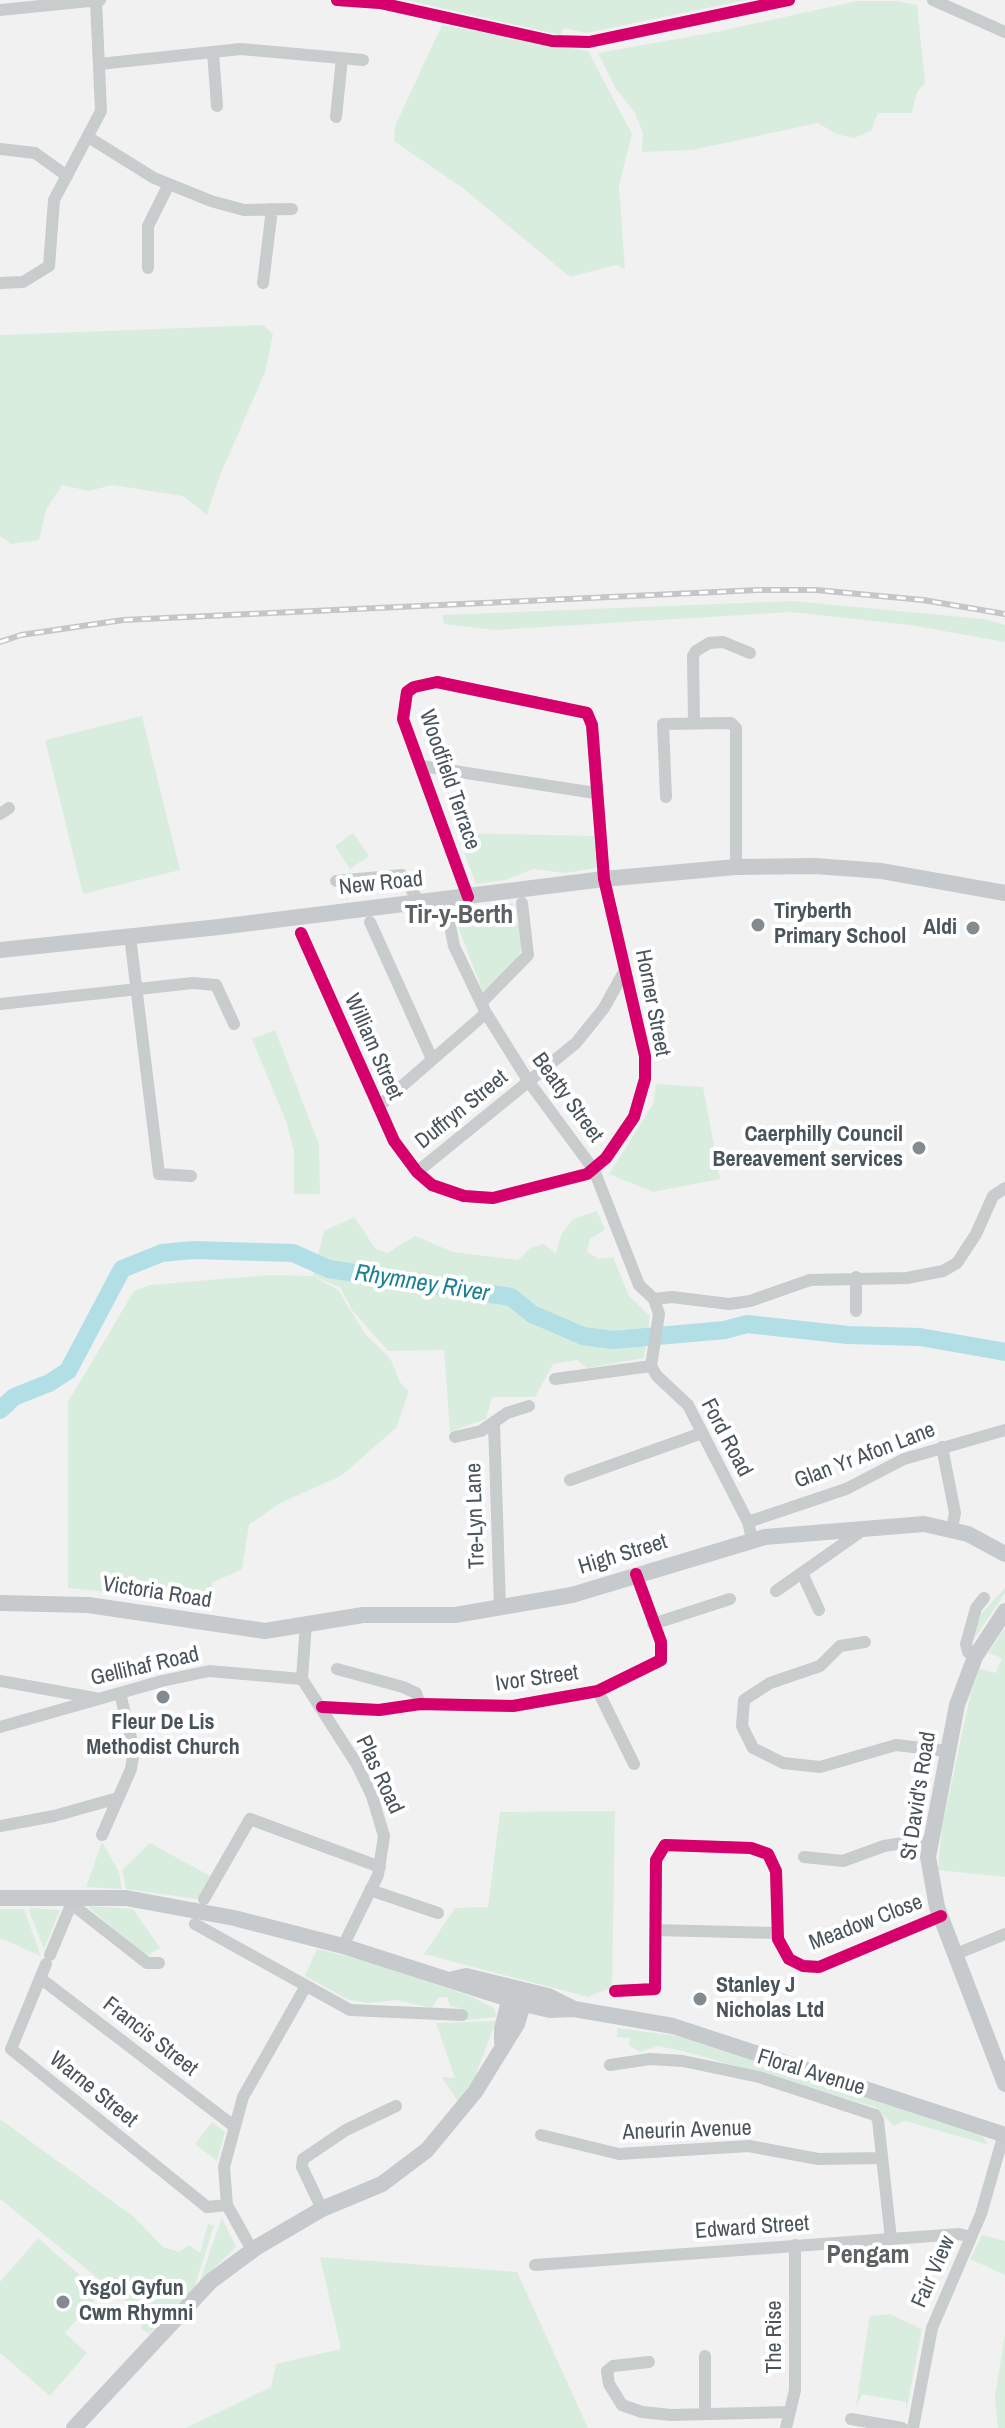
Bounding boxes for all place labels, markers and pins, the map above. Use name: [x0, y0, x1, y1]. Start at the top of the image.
place label: Tiryberth Primary School: [774, 899, 906, 950]
place label: Aldi: [923, 915, 957, 941]
marker: Tiryberth Primary School: [749, 916, 767, 934]
marker: Aldi: [964, 919, 982, 937]
place label: Caerphilly Council Bereavement services: [712, 1122, 903, 1174]
marker: Caerphilly Council Bereavement services: [910, 1139, 928, 1157]
marker: Fleur De Lis Methodist Church: [154, 1688, 172, 1706]
place label: Fleur De Lis Methodist Church: [86, 1710, 240, 1762]
place label: Stanley J Nicholas Ltd: [716, 1973, 824, 2024]
marker: Stanley J Nicholas Ltd: [691, 1990, 709, 2008]
place label: Ysgol Gyfun Cwm Rhymni: [79, 2276, 193, 2328]
marker: Ysgol Gyfun Cwm Rhymni: [54, 2293, 72, 2311]

